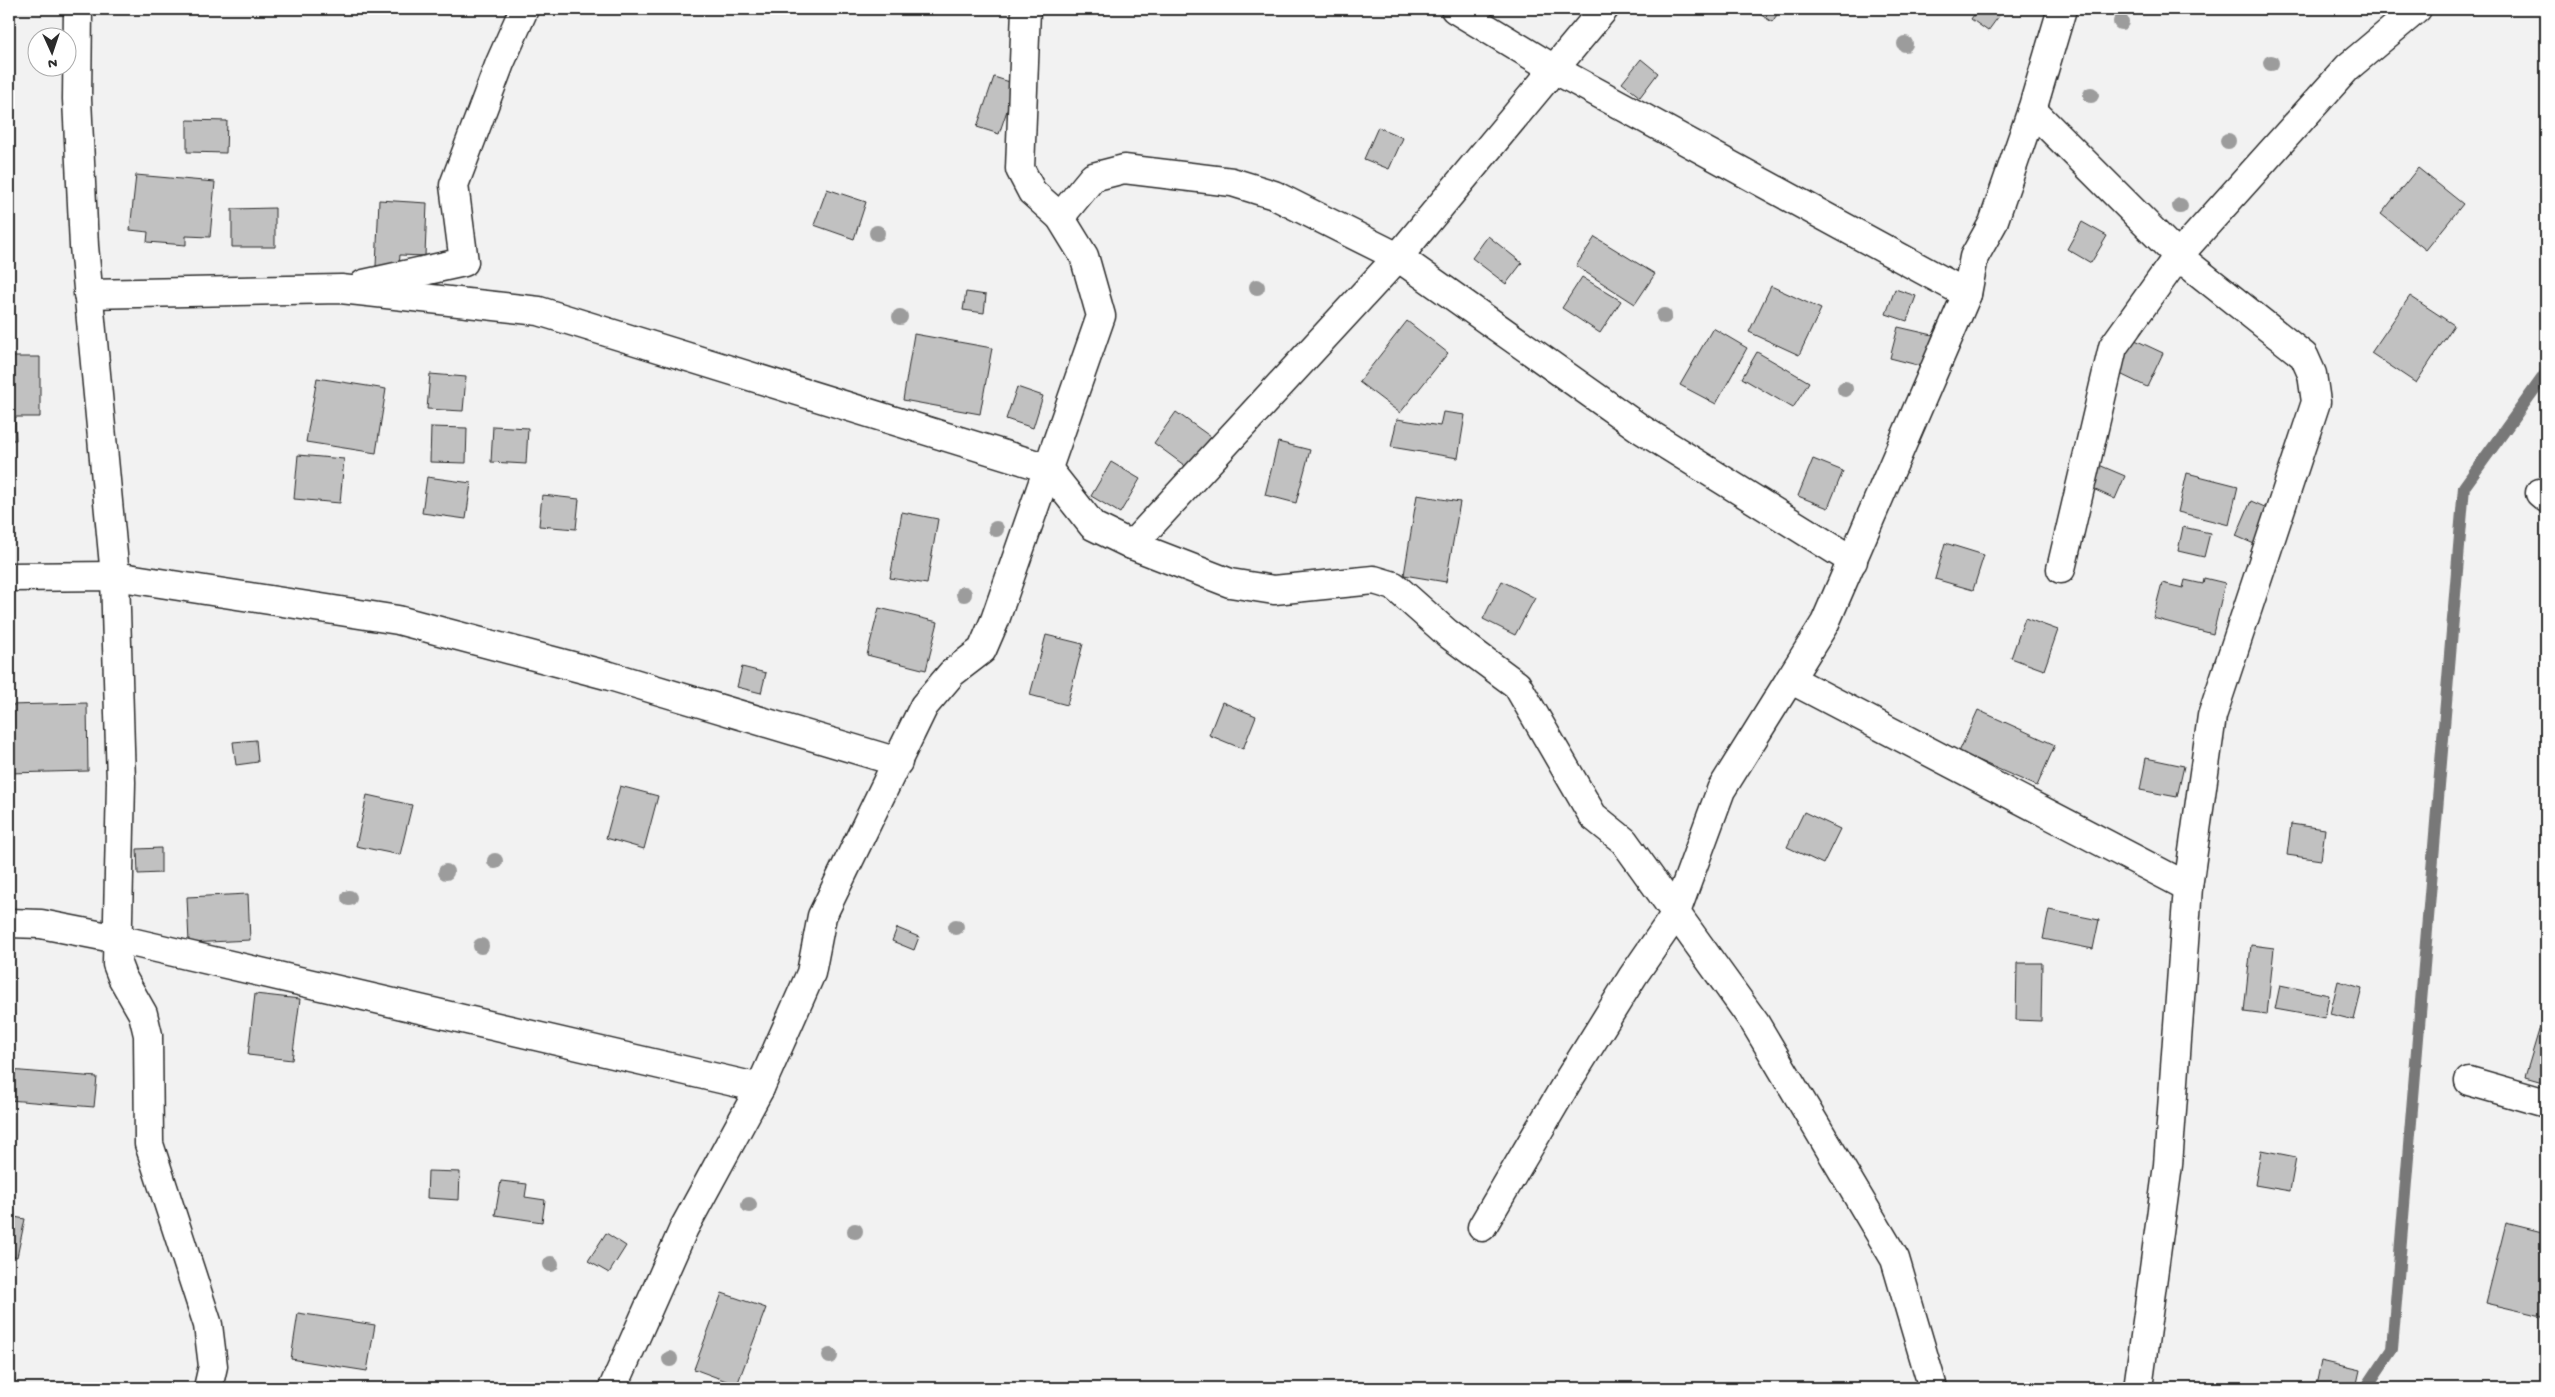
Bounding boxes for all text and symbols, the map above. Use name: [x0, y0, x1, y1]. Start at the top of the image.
north arrow: [28, 28, 78, 78]
text: N: [48, 54, 58, 71]

